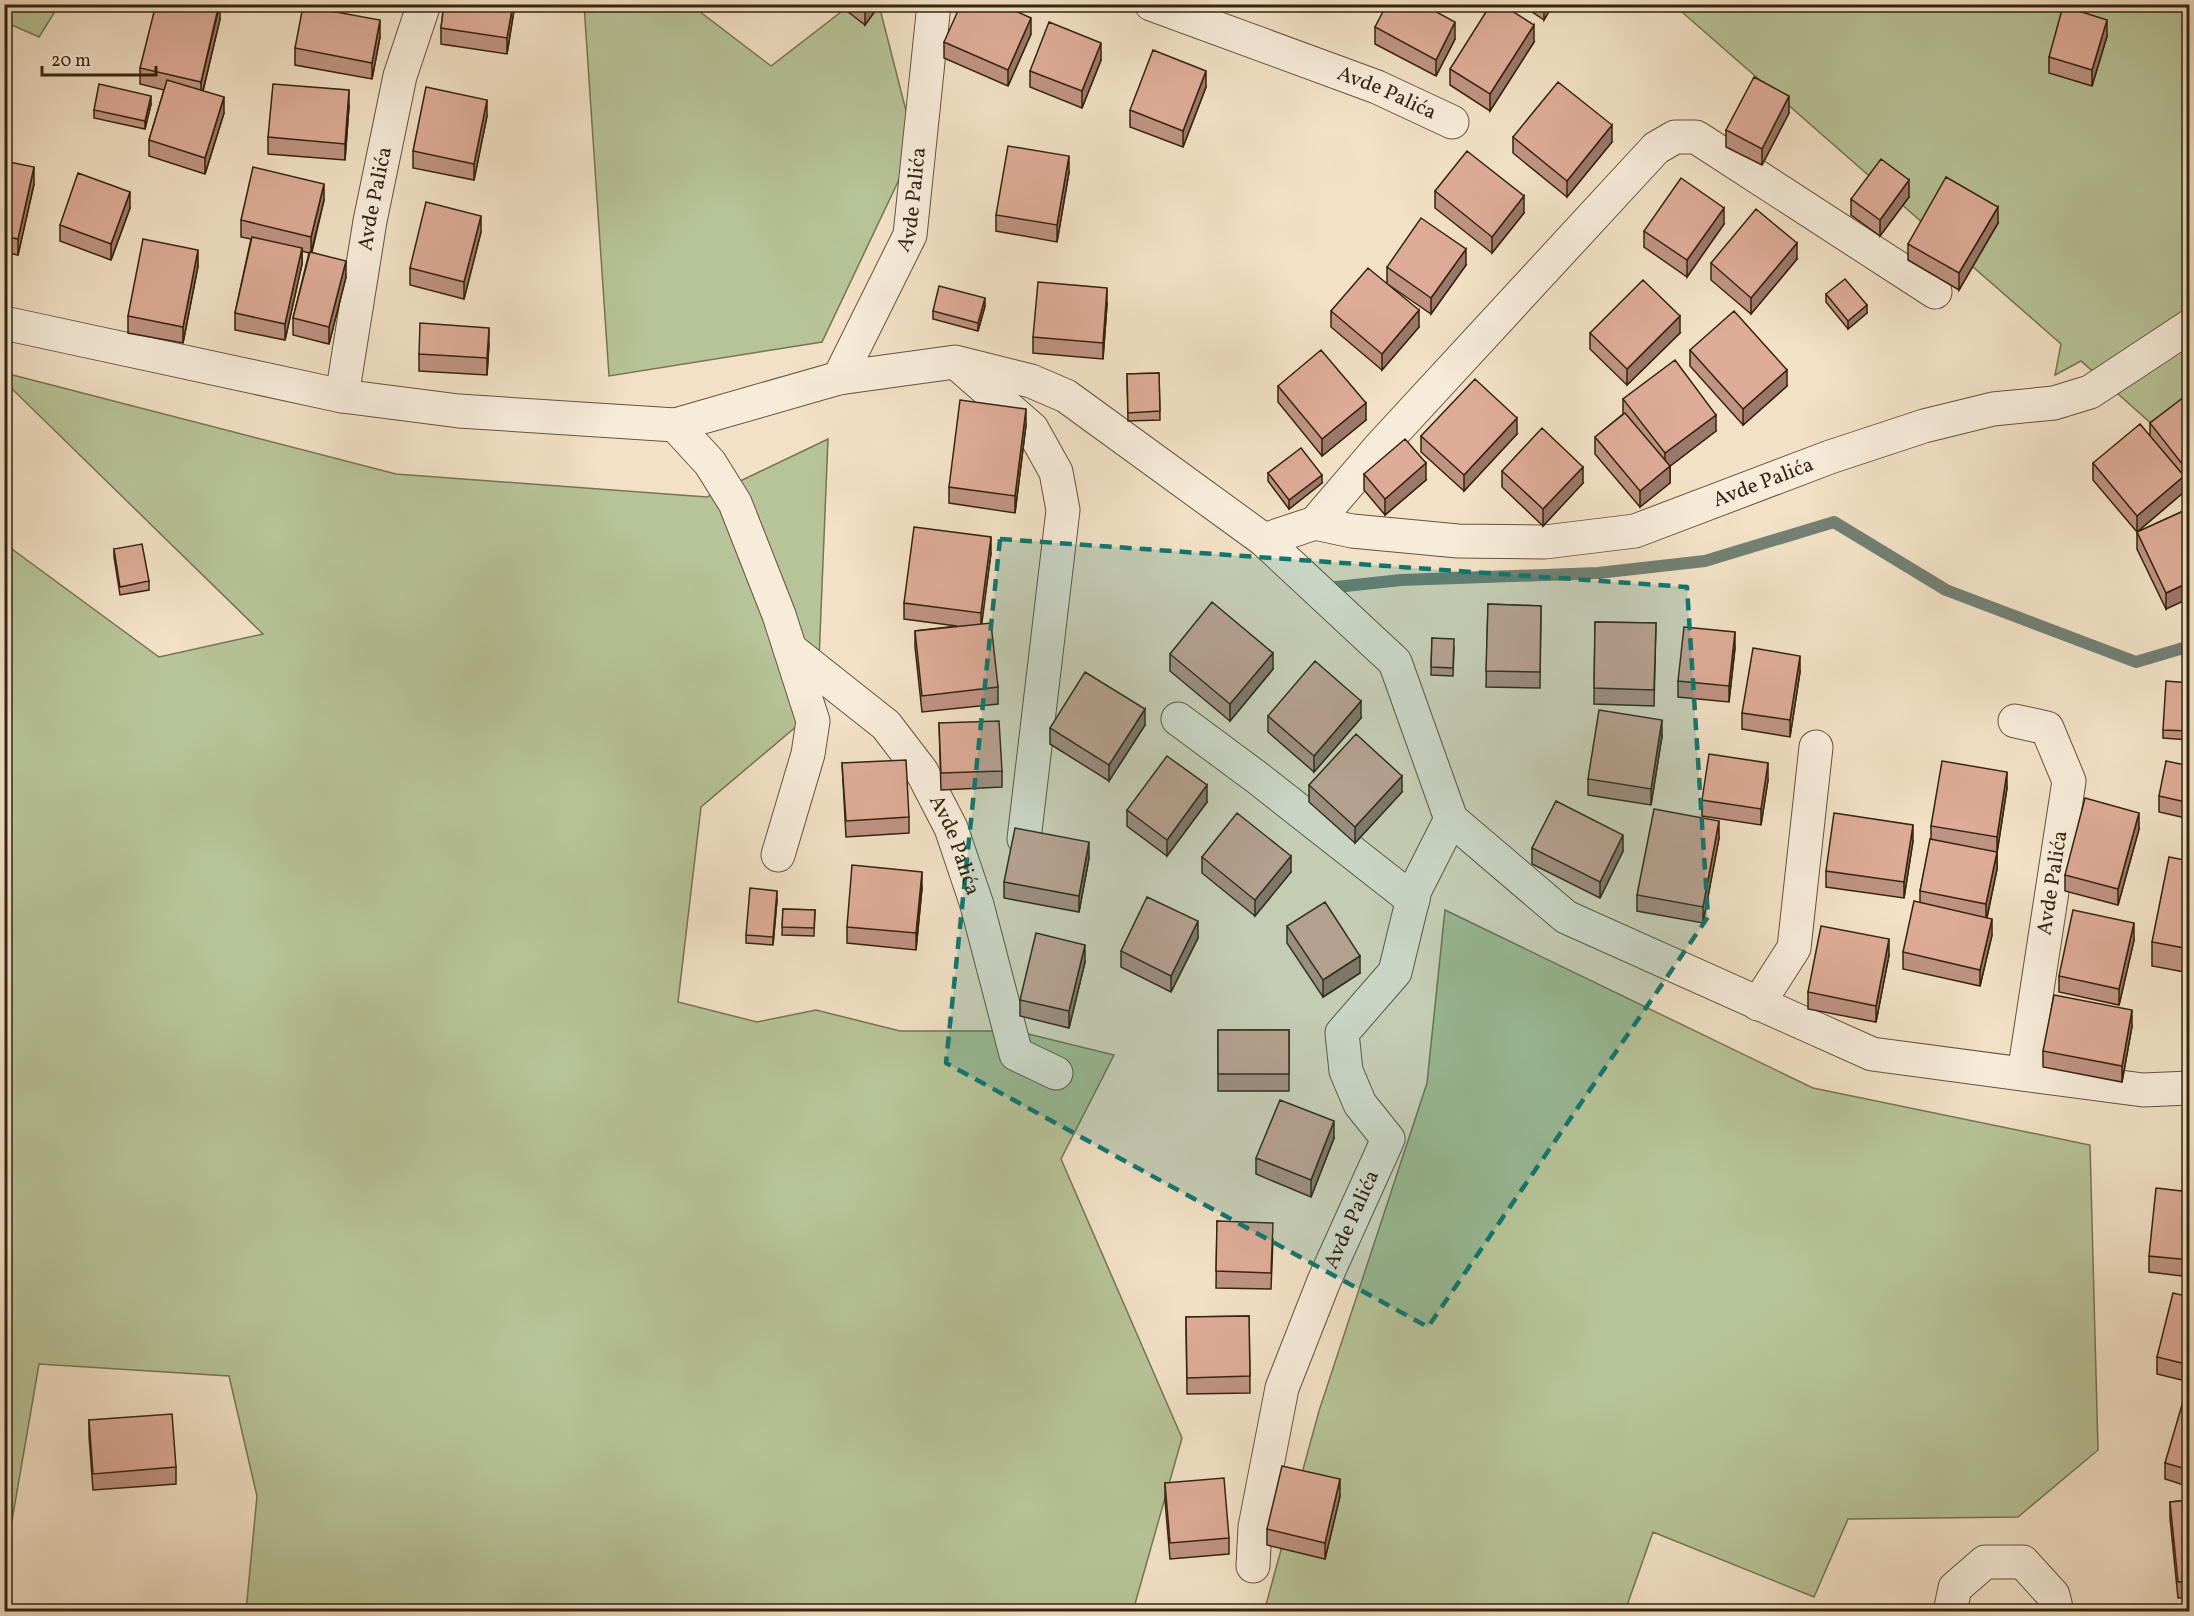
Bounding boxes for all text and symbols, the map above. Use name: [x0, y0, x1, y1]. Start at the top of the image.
scale bar: [42, 39, 156, 77]
text: 20 m: [51, 49, 91, 74]
street label: Avde Palića: [1333, 59, 1441, 127]
street label: Avde Palića: [351, 144, 400, 253]
street label: Avde Palića: [889, 146, 934, 257]
street label: Avde Palića: [1709, 450, 1818, 515]
street label: Avde Palića: [922, 790, 987, 899]
street label: Avde Palića: [2030, 829, 2076, 937]
street label: Avde Palića: [1317, 1165, 1387, 1274]

